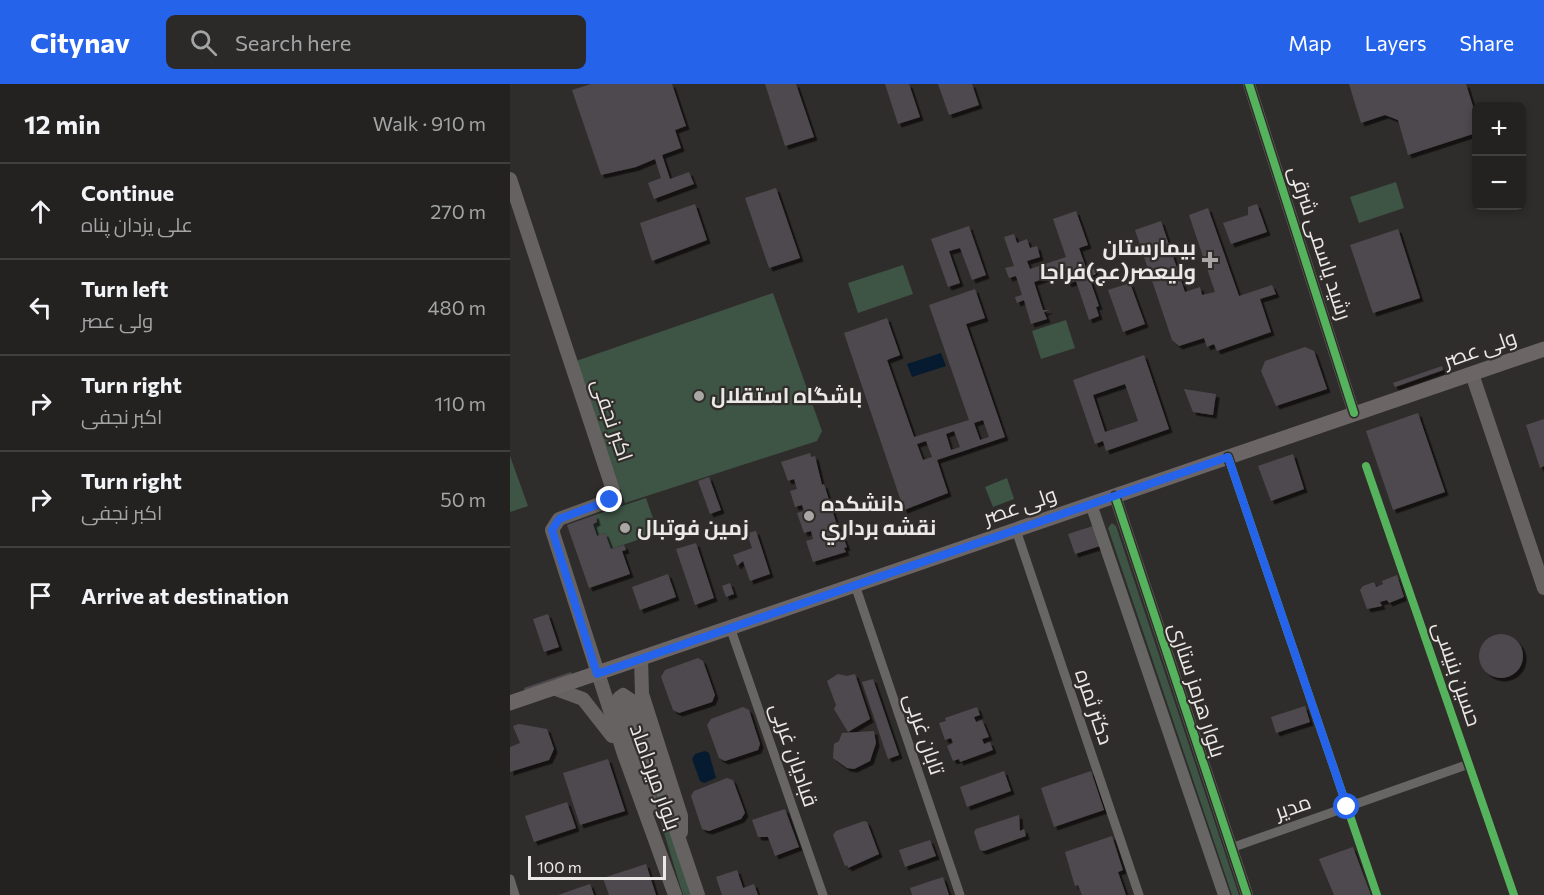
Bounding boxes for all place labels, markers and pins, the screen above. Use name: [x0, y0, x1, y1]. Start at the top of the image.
place label: بیمارستان ولیعصر(عج)فراجا: [1039, 234, 1196, 286]
marker: بیمارستان ولیعصر(عج)فراجا: [1201, 251, 1219, 269]
place label: باشگاه استقلال: [711, 382, 862, 408]
marker: باشگاه استقلال: [692, 389, 706, 403]
place label: دانشكده نقشه برداري: [821, 490, 936, 545]
marker: دانشكده نقشه برداري: [802, 509, 816, 523]
place label: زمین فوتبال: [637, 514, 749, 541]
marker: زمین فوتبال: [618, 521, 632, 535]

